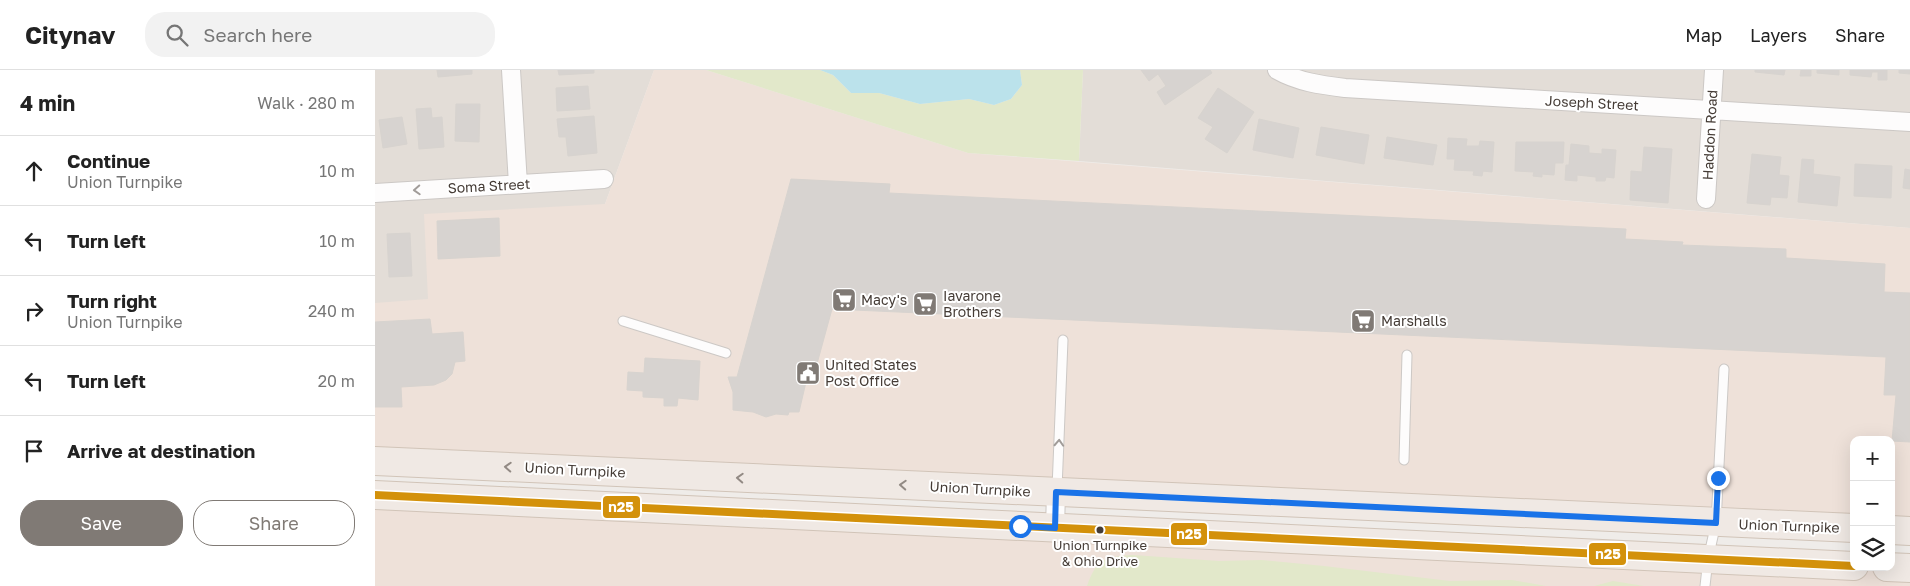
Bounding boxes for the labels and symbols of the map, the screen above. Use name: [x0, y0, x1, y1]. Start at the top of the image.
street label: Haddon Road: [1699, 89, 1720, 181]
street label: Joseph Street: [1545, 92, 1639, 113]
street label: Soma Street: [447, 175, 531, 196]
one-way arrow: [412, 185, 420, 196]
supermarket icon: Macy's: [831, 287, 857, 313]
place label: Iavarone Brothers: [943, 287, 1001, 320]
place label: Macy's: [861, 291, 907, 308]
supermarket icon: Iavarone Brothers: [912, 291, 938, 317]
supermarket icon: Marshalls: [1350, 308, 1376, 334]
place label: Marshalls: [1381, 312, 1447, 329]
place label: United States Post Office: [825, 356, 917, 389]
public building icon: United States Post Office: [795, 360, 821, 386]
one-way arrow: [1053, 439, 1064, 447]
street label: Union Turnpike: [524, 458, 626, 481]
one-way arrow: [504, 462, 512, 472]
route end: [1707, 467, 1730, 490]
one-way arrow: [736, 472, 744, 483]
street label: Union Turnpike: [929, 477, 1031, 500]
one-way arrow: [899, 480, 906, 490]
line badge: n25: [602, 495, 641, 519]
text: n25: [608, 498, 634, 515]
route start: [1009, 515, 1032, 538]
street label: Union Turnpike: [1738, 515, 1840, 536]
line badge: n25: [1170, 522, 1208, 546]
marker: Union Turnpike & Ohio Drive: [1095, 525, 1105, 535]
text: n25: [1176, 525, 1202, 542]
place label: Union Turnpike & Ohio Drive: [1053, 537, 1147, 569]
line badge: n25: [1588, 542, 1627, 566]
text: n25: [1595, 545, 1621, 562]

